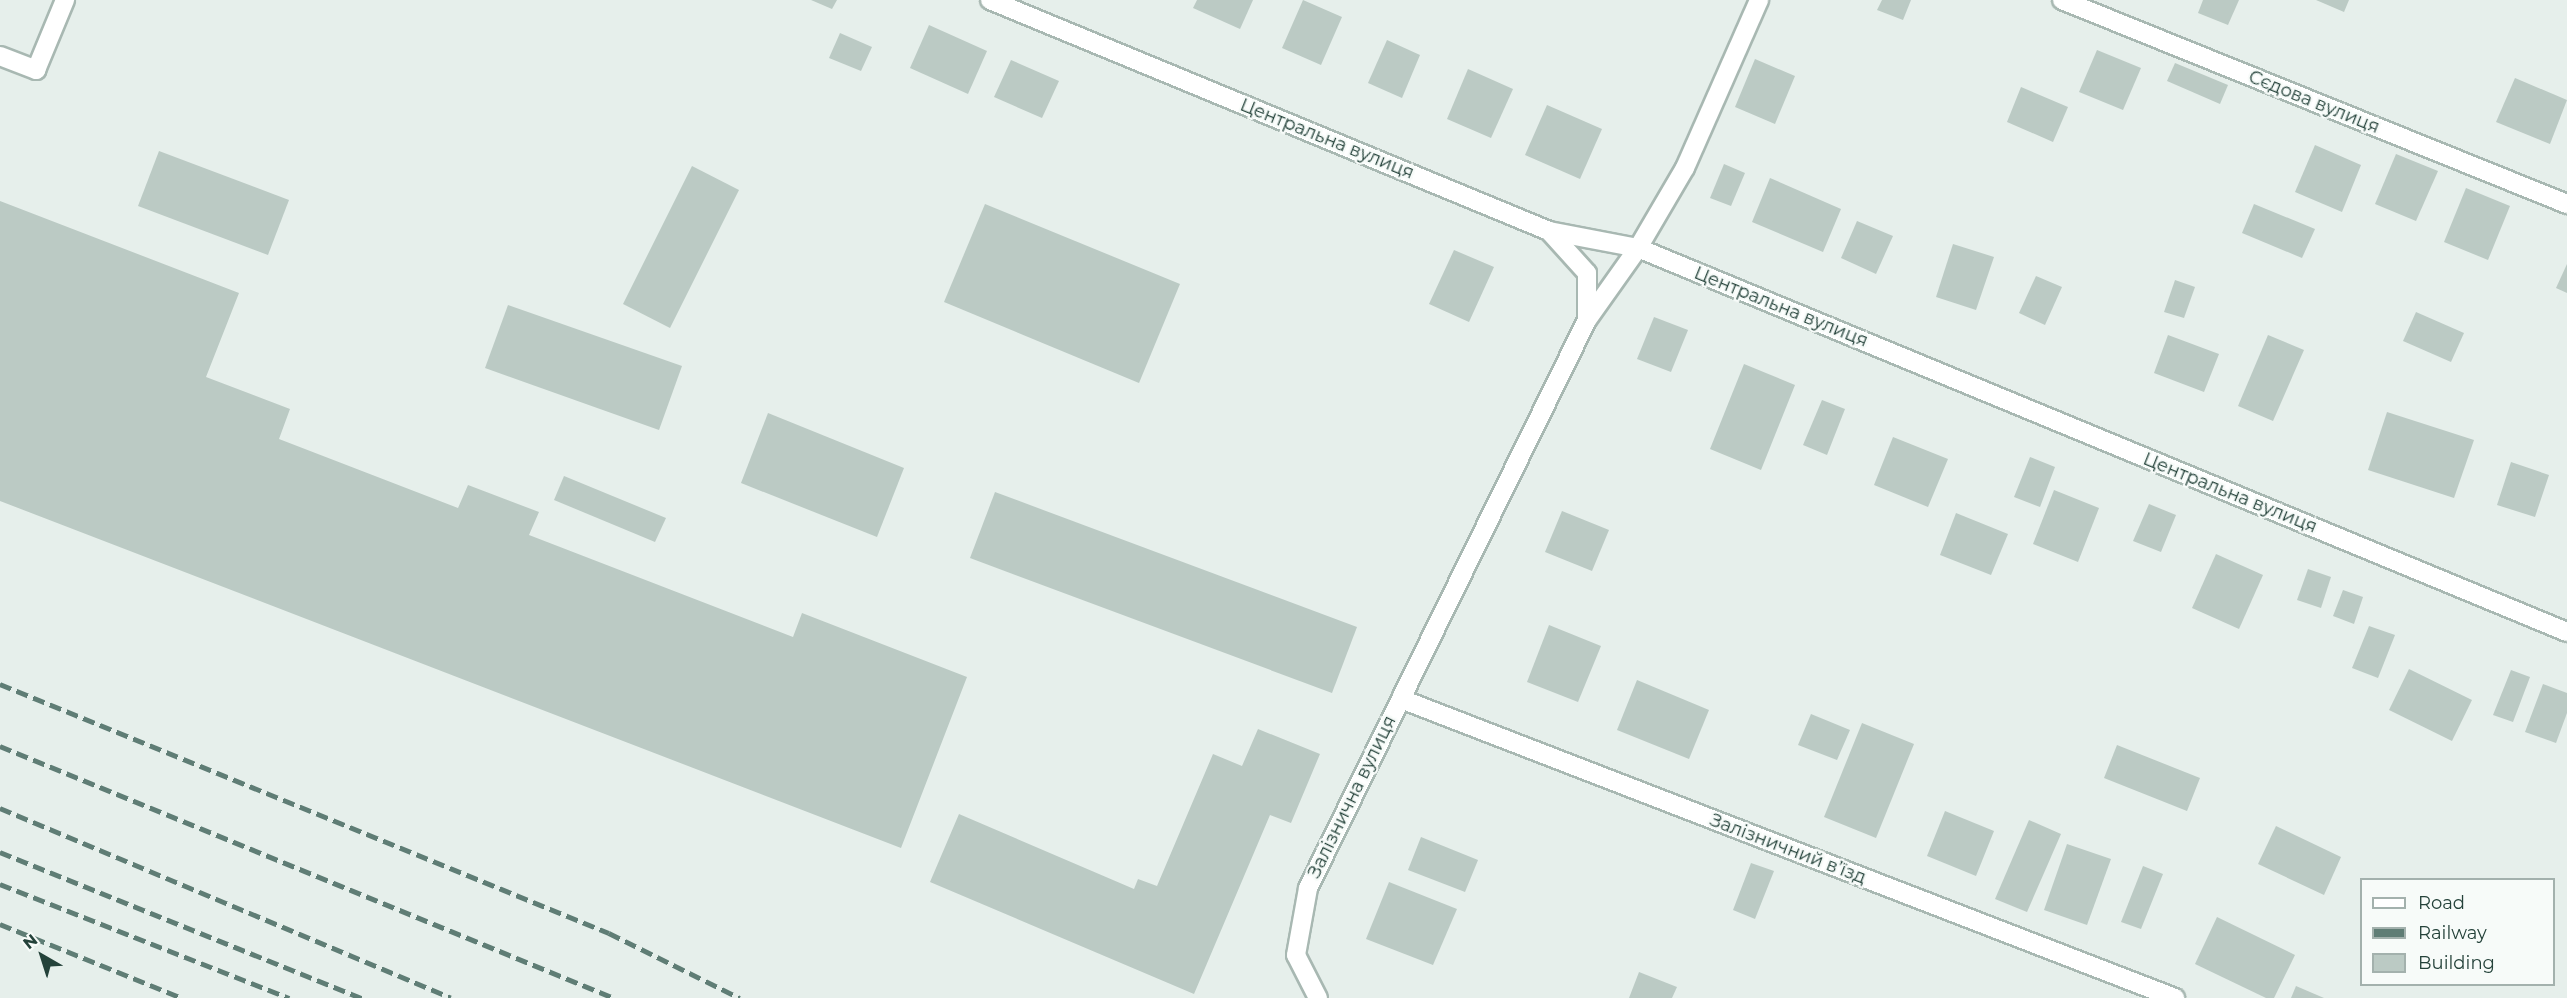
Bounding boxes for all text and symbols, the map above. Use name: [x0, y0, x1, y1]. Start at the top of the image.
street label: Сєдова вулиця: [2245, 66, 2383, 138]
street label: Центральна вулиця: [1237, 94, 1417, 184]
street label: Центральна вулиця: [1691, 262, 1871, 352]
street label: Центральна вулиця: [2140, 448, 2320, 538]
street label: Залізнична вулиця: [1303, 712, 1401, 882]
street label: Залізничний в’їзд: [1707, 809, 1869, 889]
legend: [2360, 878, 2555, 986]
text: Road: [2418, 892, 2465, 914]
text: Railway: [2418, 922, 2487, 944]
north arrow: [12, 926, 72, 986]
text: N: [19, 930, 41, 953]
text: Building: [2418, 952, 2495, 974]

